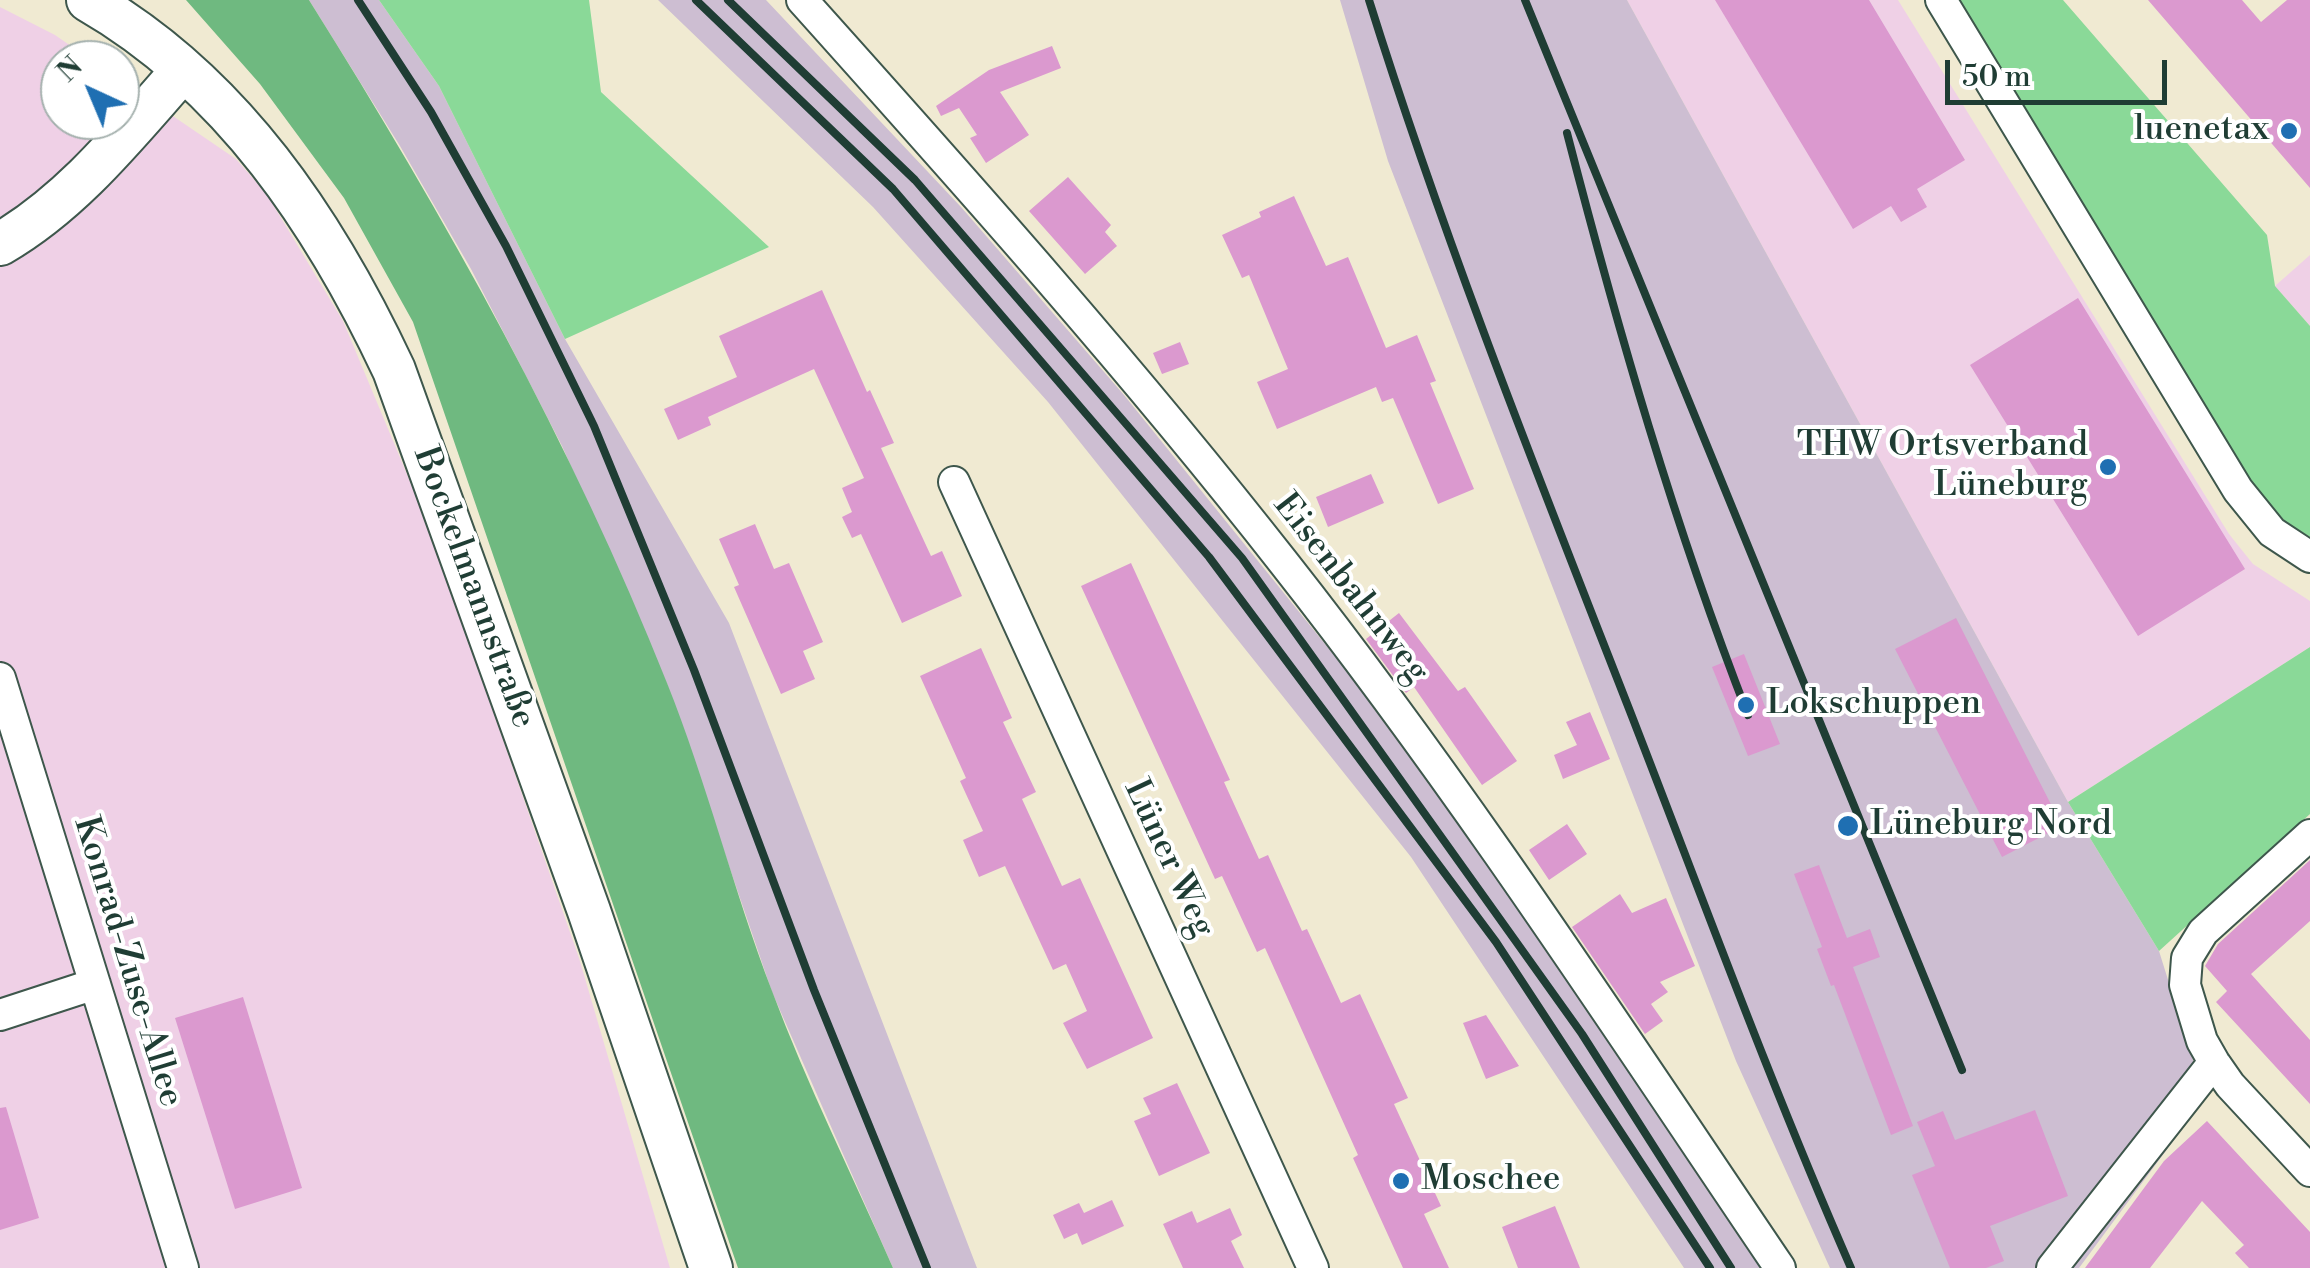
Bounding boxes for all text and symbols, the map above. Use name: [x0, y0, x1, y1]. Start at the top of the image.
north arrow: [40, 40, 140, 140]
scale bar: [1950, 40, 2172, 102]
text: N: [50, 49, 90, 90]
text: 50 m: [1962, 58, 2031, 96]
place label: luenetax: [2134, 110, 2269, 152]
marker: luenetax: [2278, 120, 2300, 142]
place label: THW Ortsverband Lüneburg: [1797, 426, 2088, 508]
street label: Bockelmannstraße: [403, 442, 543, 734]
marker: THW Ortsverband Lüneburg: [2097, 456, 2119, 478]
street label: Eisenbahnweg: [1263, 486, 1437, 692]
place label: Lokschuppen: [1766, 684, 1981, 726]
marker: Lokschuppen: [1735, 694, 1757, 716]
street label: Lüner Weg: [1113, 773, 1223, 945]
place label: Lüneburg Nord: [1870, 805, 2112, 847]
street label: Konrad-Zuse-Allee: [63, 812, 191, 1112]
marker: Lüneburg Nord: [1835, 813, 1861, 839]
place label: Moschee: [1421, 1160, 1561, 1202]
marker: Moschee: [1390, 1170, 1412, 1192]

